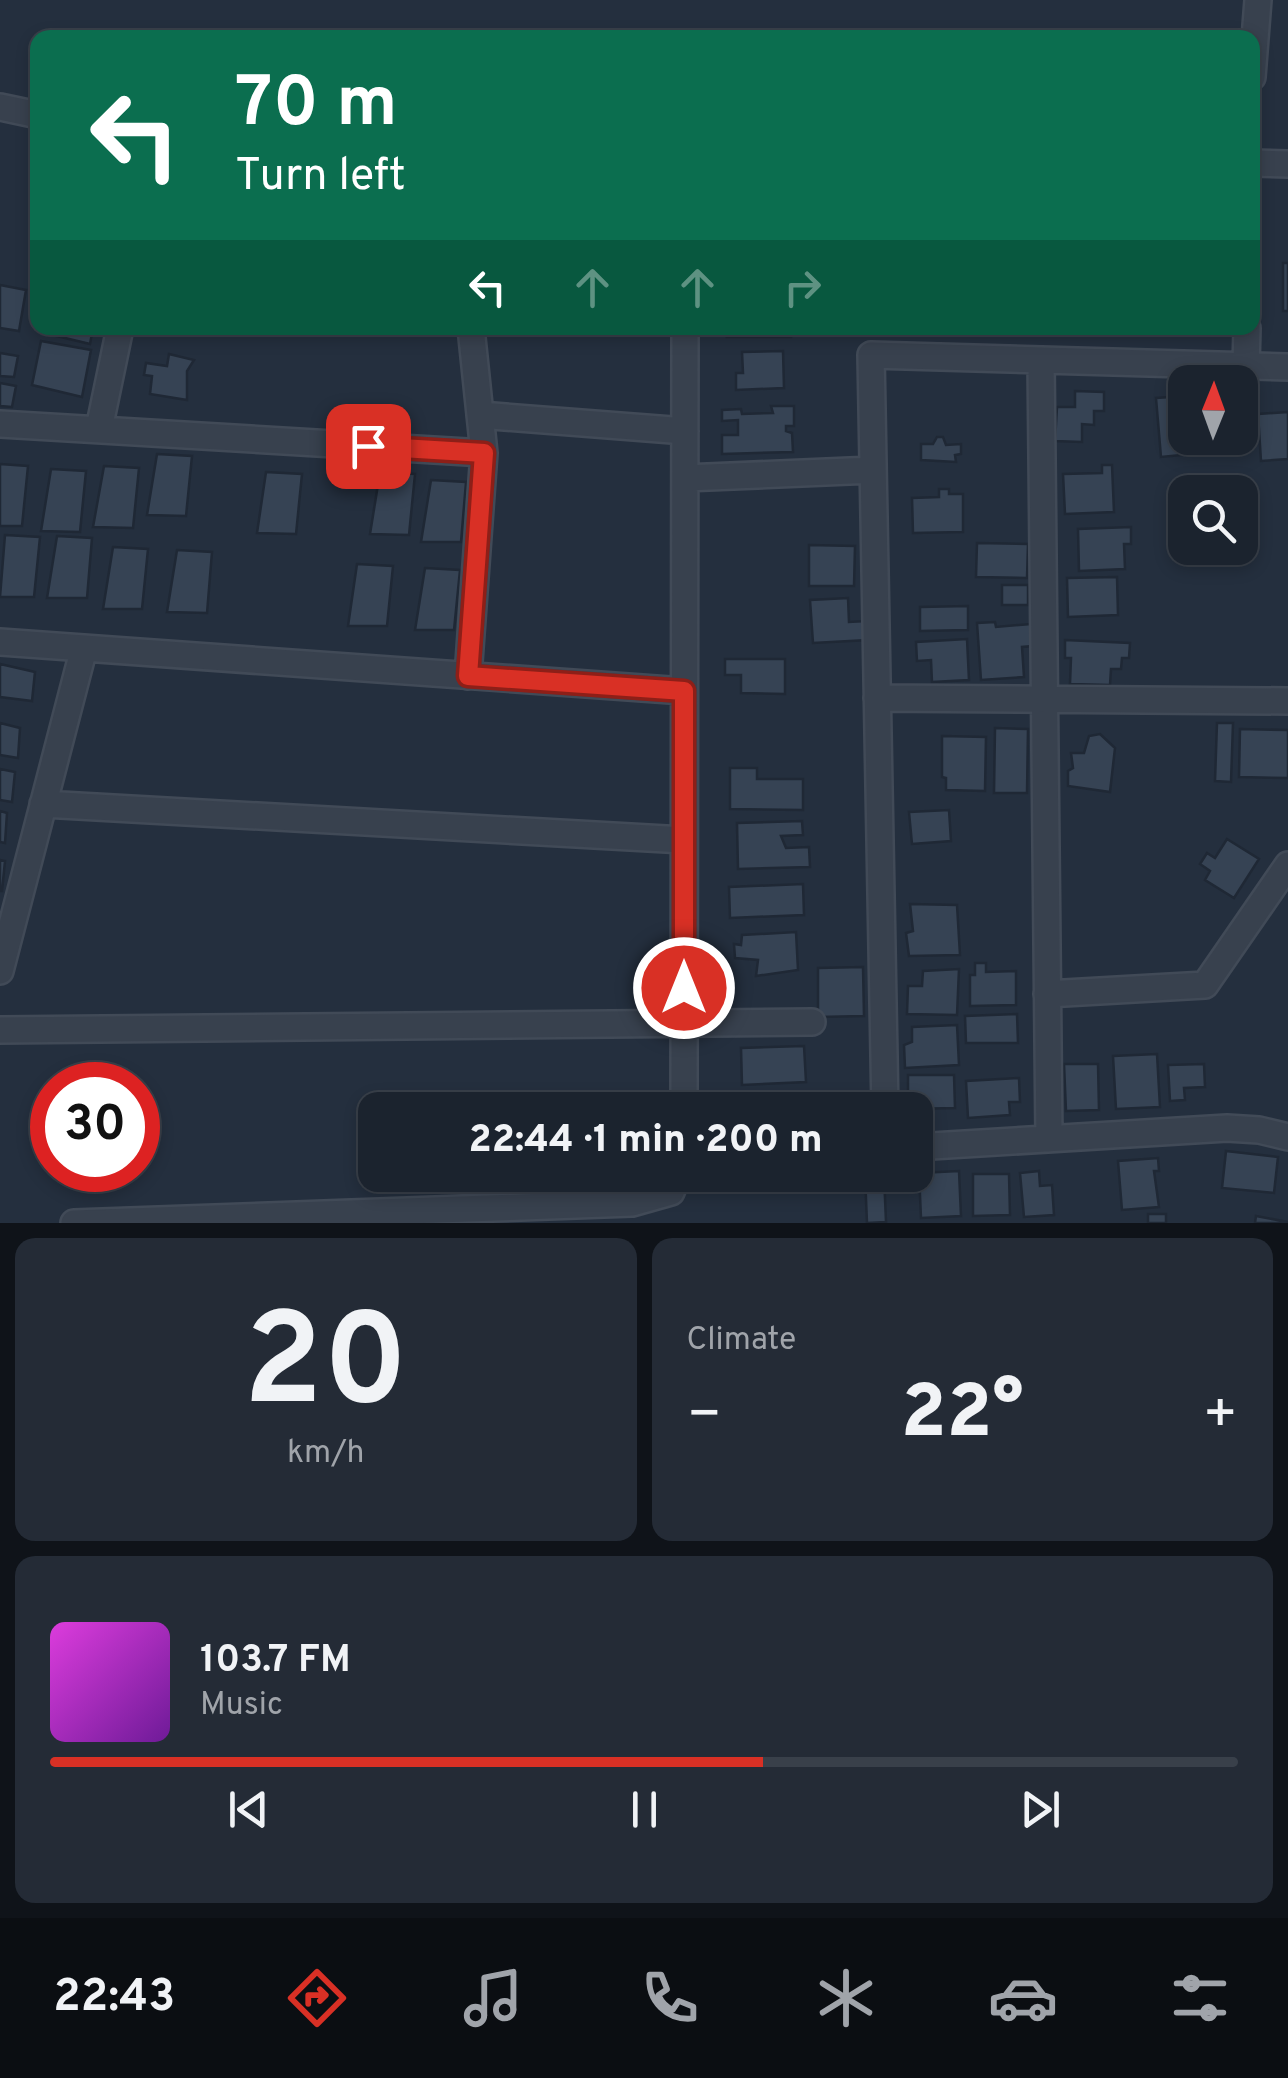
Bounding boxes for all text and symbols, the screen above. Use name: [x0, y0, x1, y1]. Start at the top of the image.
text: 70 m: [235, 62, 398, 151]
icon: left: [70, 70, 200, 200]
text: Turn left: [235, 149, 406, 206]
icon: left: [460, 260, 515, 315]
icon: ahead: [565, 260, 620, 315]
icon: ahead: [670, 260, 725, 315]
icon: right: [775, 260, 830, 315]
north arrow: [1168, 365, 1258, 455]
map controls: [1168, 365, 1258, 565]
pin: [326, 404, 411, 489]
icon: arrive: [341, 419, 396, 474]
button: search: [1168, 475, 1258, 565]
position arrow: [632, 936, 736, 1040]
speed limit sign: 30: [30, 1062, 160, 1192]
text: 22:44 · 1 min · 200 m: [468, 1117, 823, 1166]
text: 20: [243, 1286, 408, 1451]
text: Climate: [687, 1321, 796, 1361]
text: 22°: [901, 1369, 1024, 1464]
text: −: [687, 1382, 722, 1452]
text: +: [1203, 1382, 1238, 1452]
text: km/h: [287, 1434, 365, 1474]
text: 103.7 FM: [200, 1637, 351, 1686]
text: Music: [200, 1686, 283, 1726]
icon: previous: [221, 1782, 276, 1837]
icon: pause: [617, 1782, 672, 1837]
icon: next: [1013, 1782, 1068, 1837]
icon: directions: [282, 1963, 352, 2033]
icon: music: [458, 1963, 528, 2033]
icon: phone: [635, 1963, 705, 2033]
icon: climate: [811, 1963, 881, 2033]
icon: car: [988, 1963, 1058, 2033]
icon: filters: [1165, 1963, 1235, 2033]
text: 22:43: [53, 1970, 175, 2027]

